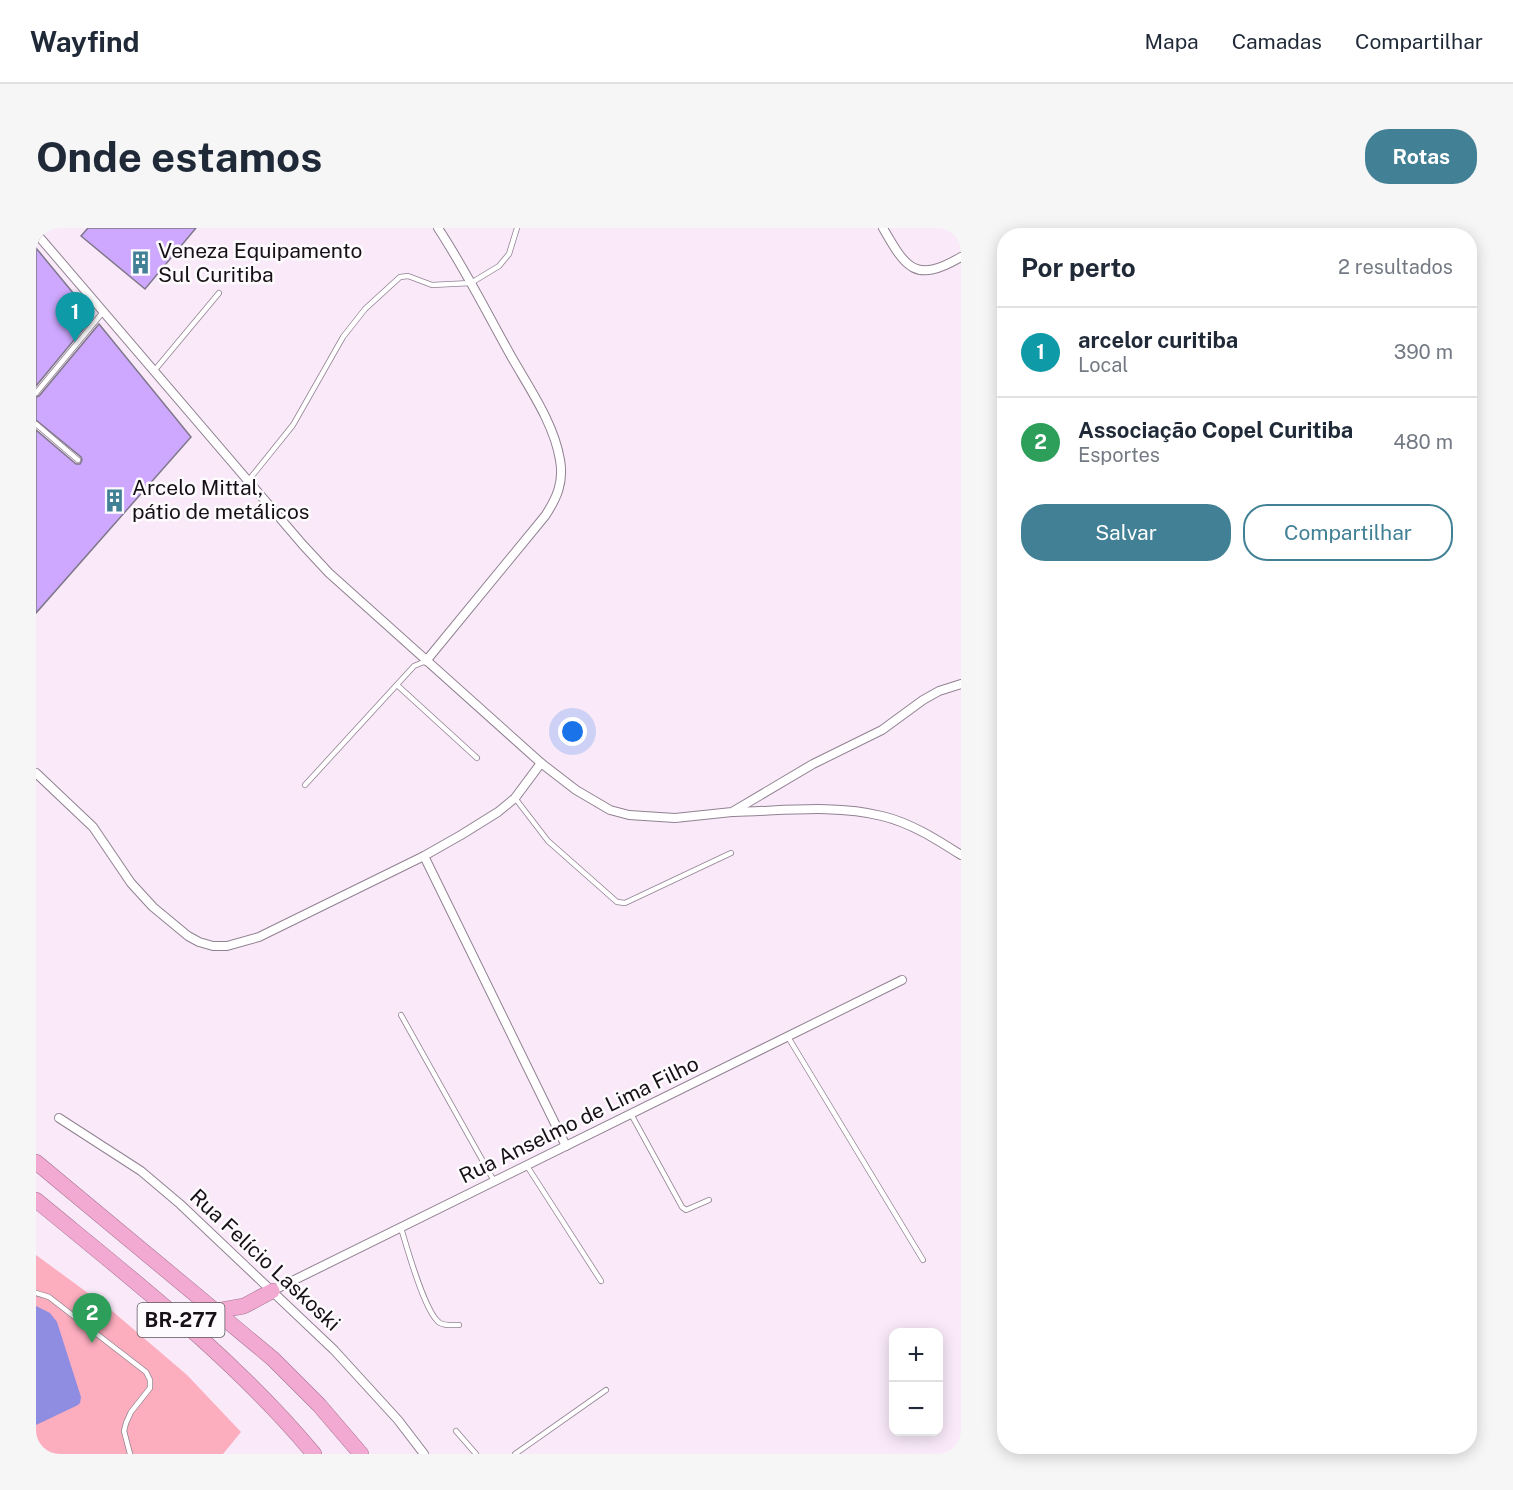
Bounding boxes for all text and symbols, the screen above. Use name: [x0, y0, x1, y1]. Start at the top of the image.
text: Wayfind: [30, 25, 140, 58]
text: Mapa: [1145, 29, 1199, 54]
text: Camadas: [1232, 29, 1322, 54]
text: Compartilhar: [1355, 29, 1483, 54]
button: Rotas: [1365, 129, 1477, 184]
text: Onde estamos: [36, 132, 322, 181]
place label: Veneza Equipamento Sul Curitiba: [158, 238, 362, 287]
building icon: Veneza Equipamento Sul Curitiba: [127, 250, 153, 276]
text: Por perto: [1021, 252, 1136, 283]
text: 2 resultados: [1338, 255, 1453, 279]
pin: 1: [56, 292, 94, 342]
text: arcelor curitiba: [1078, 327, 1238, 353]
text: 1: [1036, 340, 1045, 364]
text: 390 m: [1394, 340, 1453, 364]
text: Local: [1078, 353, 1128, 377]
text: Associação Copel Curitiba: [1078, 417, 1353, 443]
text: 2: [1034, 430, 1047, 454]
text: 480 m: [1393, 430, 1453, 454]
text: Esportes: [1078, 443, 1160, 467]
place label: Arcelo Mittal, pátio de metálicos: [132, 475, 309, 524]
building icon: Arcelo Mittal, pátio de metálicos: [101, 487, 127, 513]
button: Salvar: [1021, 504, 1231, 561]
button: Compartilhar: [1243, 504, 1453, 561]
your location: [558, 717, 587, 746]
street label: Rua Anselmo de Lima Filho: [455, 1051, 703, 1188]
street label: Rua Felício Laskoski: [185, 1184, 346, 1336]
pin: 2: [72, 1294, 112, 1343]
road number: BR-277: [138, 1303, 224, 1337]
map controls: [889, 1328, 943, 1436]
button: +: [889, 1328, 943, 1382]
button: −: [889, 1382, 943, 1436]

